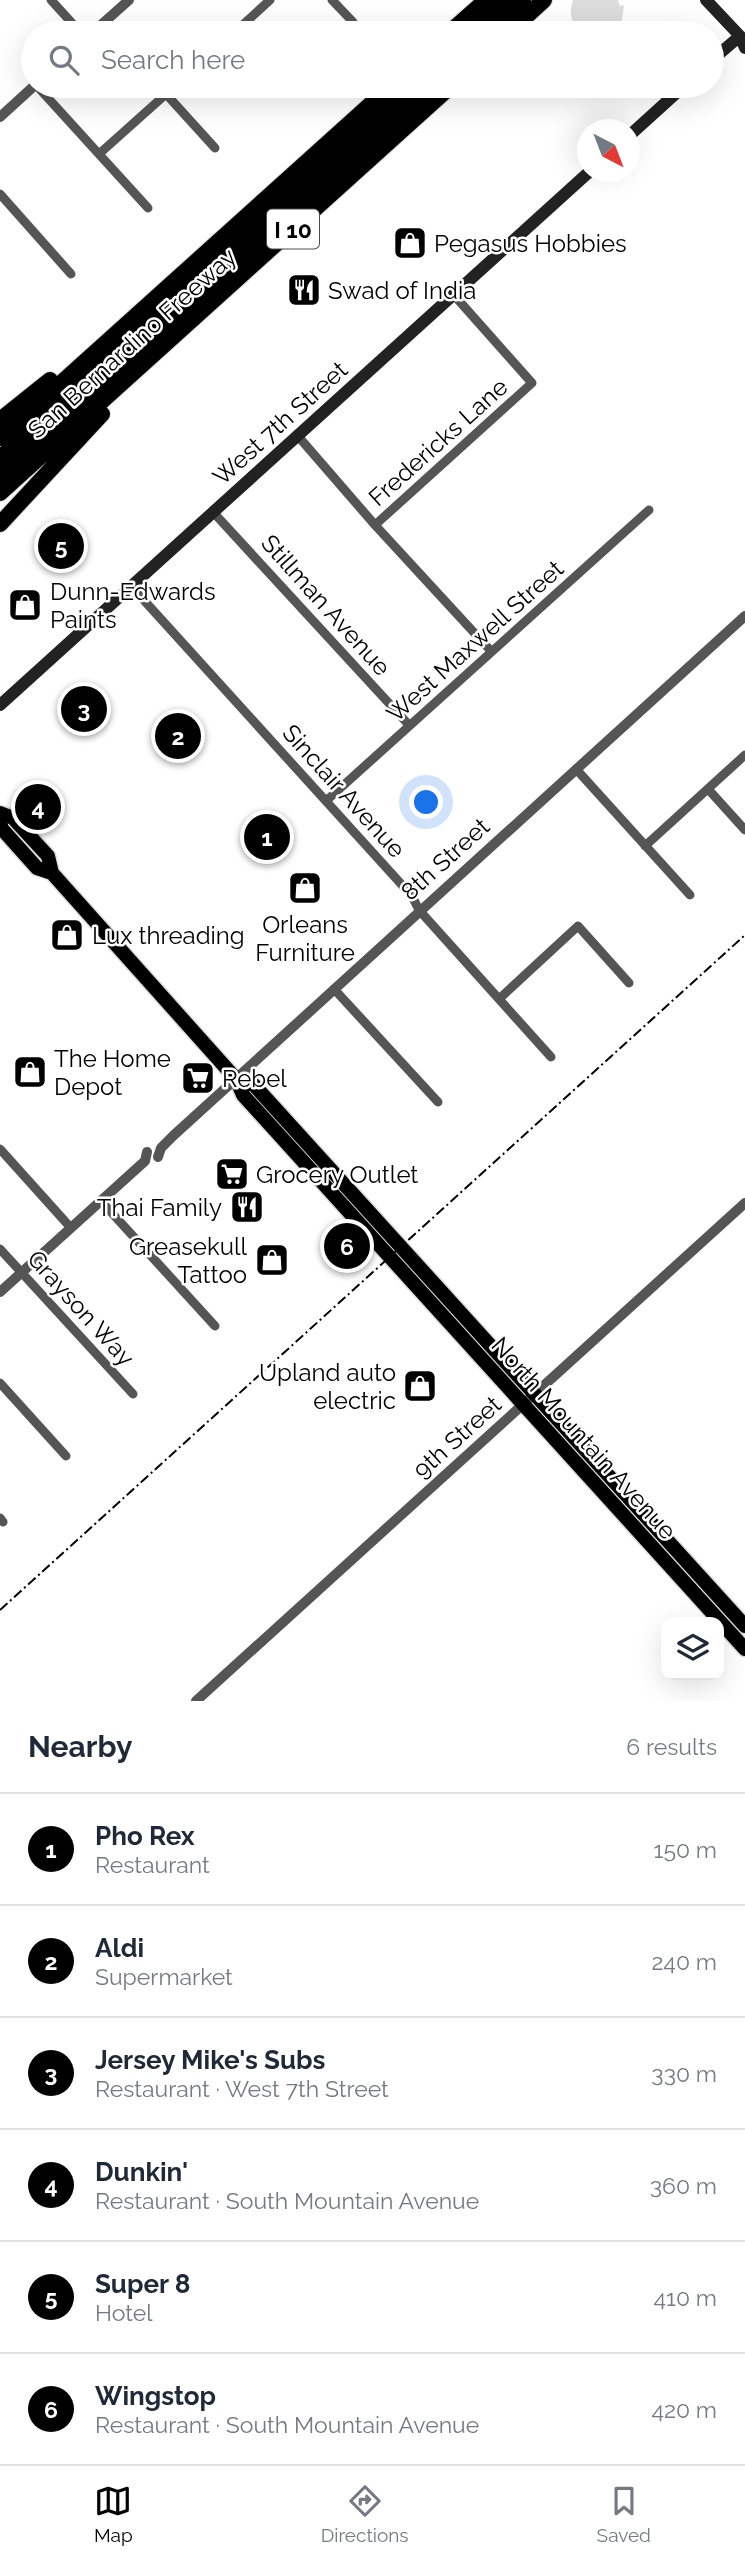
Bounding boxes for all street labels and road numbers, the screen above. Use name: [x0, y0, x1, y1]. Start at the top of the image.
road number: I 10: [267, 210, 319, 248]
street label: San Bernardino Freeway: [22, 242, 242, 444]
street label: West 7th Street: [207, 355, 353, 491]
street label: Fredericks Lane: [363, 372, 513, 512]
street label: Stillman Avenue: [255, 529, 397, 681]
street label: West Maxwell Street: [381, 554, 569, 728]
street label: Sinclair Avenue: [277, 718, 411, 864]
street label: 8th Street: [395, 812, 495, 906]
street label: Grayson Way: [21, 1244, 141, 1372]
street label: North Mountain Avenue: [485, 1331, 683, 1545]
street label: 9th Street: [407, 1390, 507, 1484]

